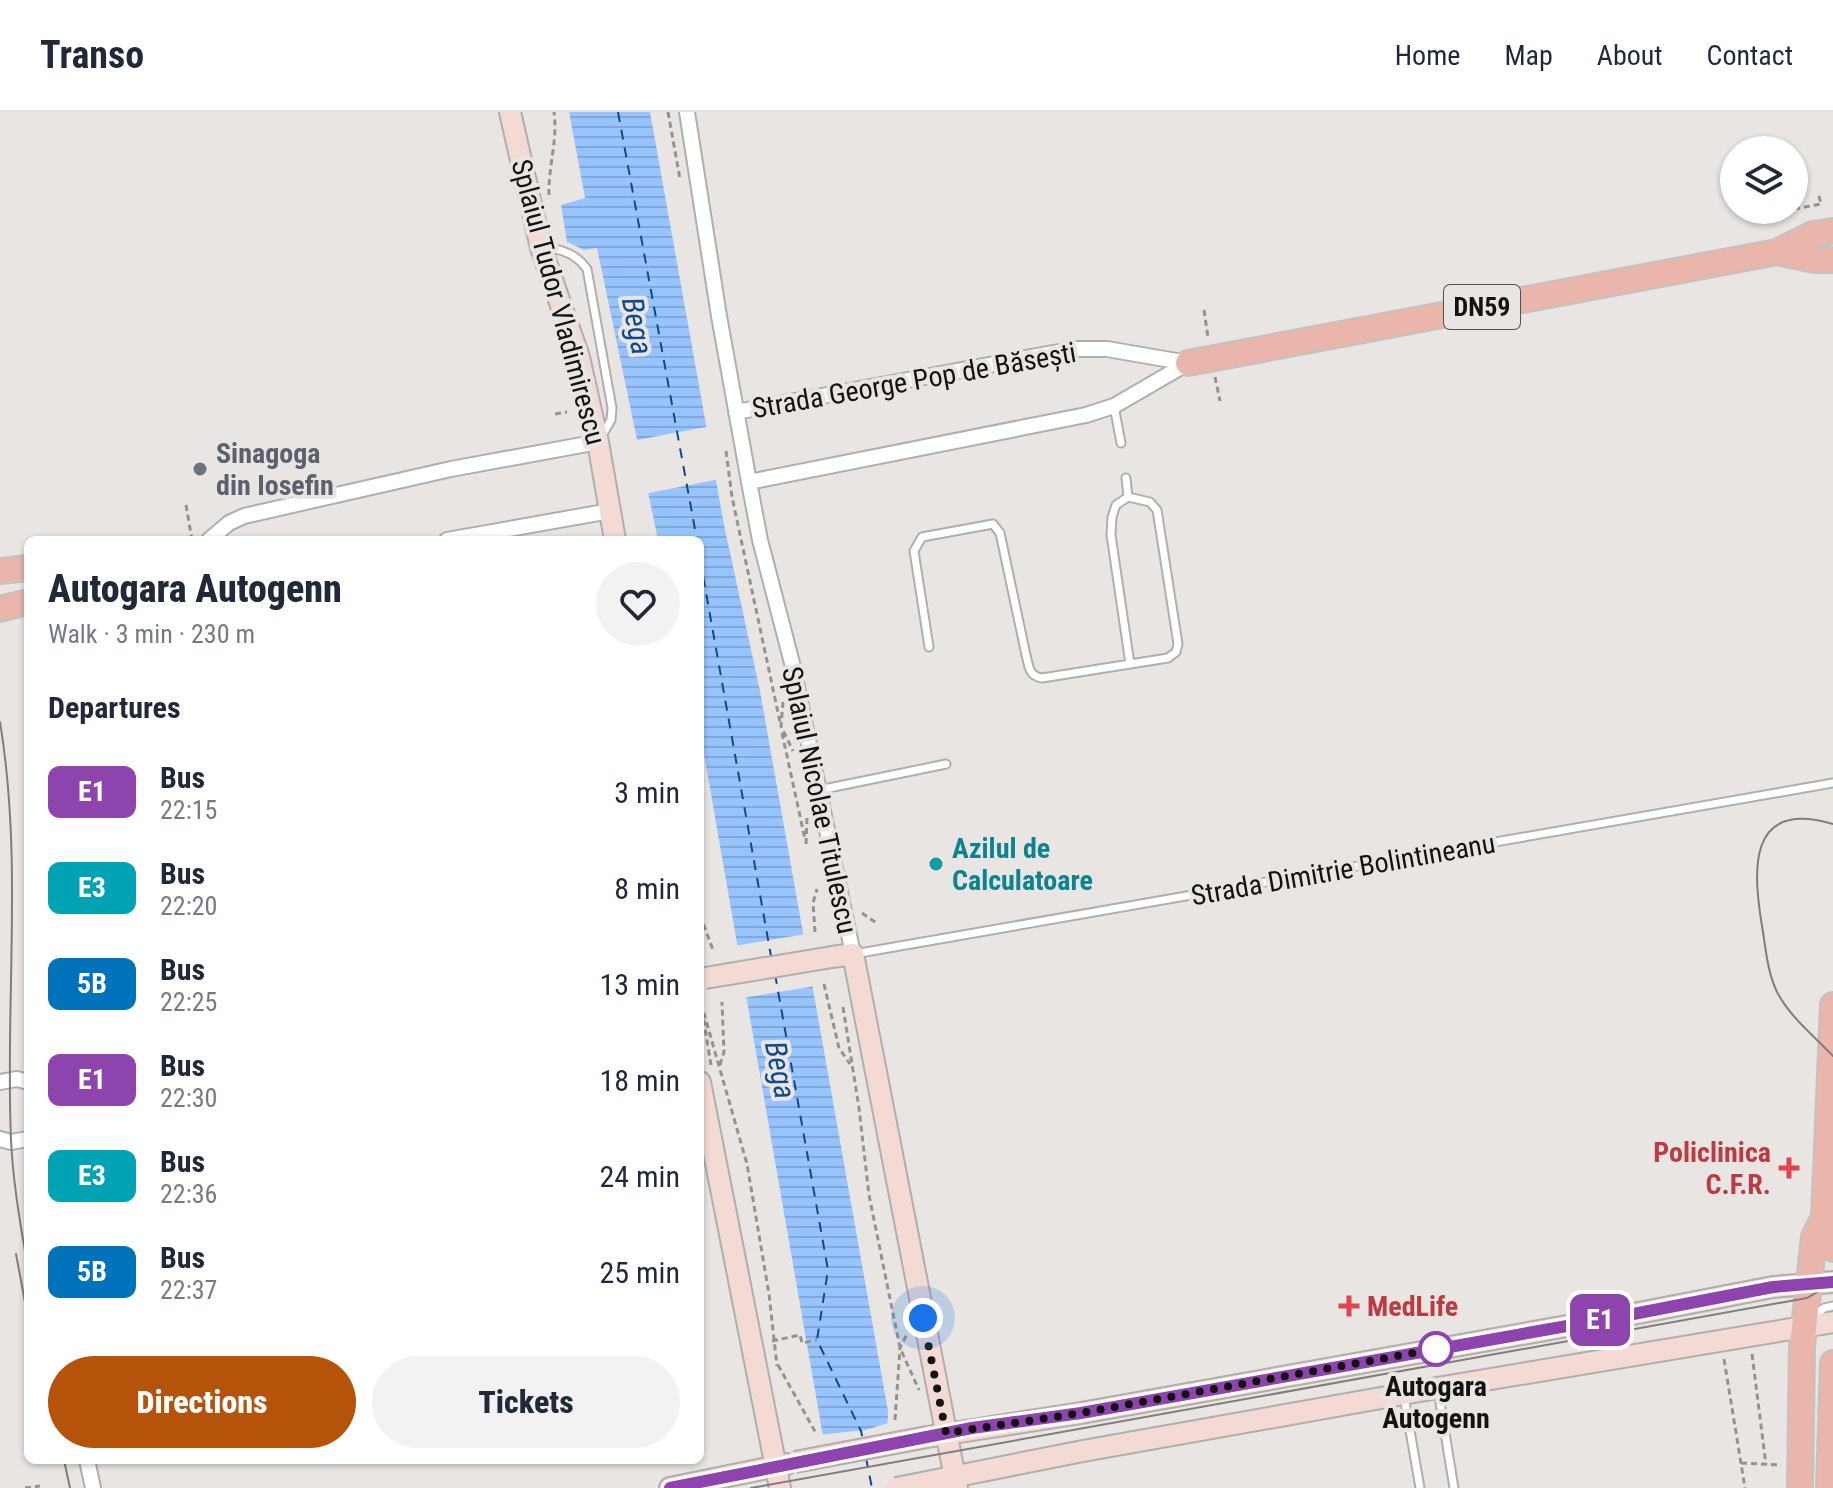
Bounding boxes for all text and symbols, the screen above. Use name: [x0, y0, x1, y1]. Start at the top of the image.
text: Transo: [40, 33, 144, 77]
text: Home: [1395, 39, 1460, 72]
text: Map: [1504, 39, 1553, 72]
text: About: [1597, 39, 1663, 72]
text: Contact: [1707, 39, 1793, 72]
map controls: [1720, 136, 1808, 224]
button: layers: [1720, 136, 1808, 224]
street label: Splaiul Tudor Vladimirescu: [505, 156, 613, 448]
road number: DN59: [1444, 285, 1520, 329]
water label: Bega: [615, 294, 660, 358]
street label: Strada George Pop de Băsești: [749, 336, 1079, 425]
place label: Sinagoga din Iosefin: [216, 437, 334, 502]
marker: Sinagoga din Iosefin: [191, 460, 209, 478]
button: heart: [596, 562, 680, 646]
text: Autogara Autogenn: [48, 567, 342, 611]
text: Walk · 3 min · 230 m: [48, 619, 255, 649]
street label: Splaiul Nicolae Titulescu: [775, 664, 864, 937]
text: Departures: [48, 690, 181, 725]
text: Bus: [160, 760, 205, 795]
text: E1: [78, 775, 106, 808]
text: 3 min: [614, 775, 680, 810]
text: 22:15: [160, 795, 217, 825]
street label: Strada Dimitrie Bolintineanu: [1188, 826, 1498, 913]
place label: Azilul de Calculatoare: [952, 832, 1093, 897]
marker: Azilul de Calculatoare: [927, 855, 945, 873]
text: Bus: [160, 856, 205, 891]
text: E3: [78, 871, 106, 904]
text: 8 min: [614, 871, 680, 906]
text: 22:20: [160, 891, 217, 921]
text: Bus: [160, 952, 205, 987]
text: 5B: [77, 967, 107, 1000]
text: 13 min: [599, 967, 680, 1002]
text: 22:25: [160, 987, 217, 1017]
water label: Bega: [758, 1038, 803, 1102]
text: Bus: [160, 1048, 205, 1083]
text: E1: [78, 1063, 106, 1096]
text: 18 min: [599, 1063, 680, 1098]
text: 22:30: [160, 1083, 217, 1113]
place label: Policlinica C.F.R.: [1653, 1136, 1771, 1201]
text: Bus: [160, 1144, 205, 1179]
marker: Policlinica C.F.R.: [1778, 1157, 1800, 1179]
text: E3: [78, 1159, 106, 1192]
text: 24 min: [599, 1159, 680, 1194]
text: 22:36: [160, 1179, 217, 1209]
text: Bus: [160, 1240, 205, 1275]
text: 5B: [77, 1255, 107, 1288]
text: 25 min: [599, 1255, 680, 1290]
text: 22:37: [160, 1275, 217, 1305]
place label: MedLife: [1367, 1290, 1458, 1323]
line badge: E1: [1564, 1294, 1636, 1346]
marker: MedLife: [1338, 1295, 1360, 1317]
your location: [903, 1298, 943, 1338]
text: E1: [1586, 1303, 1614, 1336]
marker: Autogara Autogenn: [1419, 1332, 1453, 1366]
button: Directions: [48, 1356, 356, 1448]
button: Tickets: [372, 1356, 680, 1448]
place label: Autogara Autogenn: [1382, 1370, 1490, 1435]

